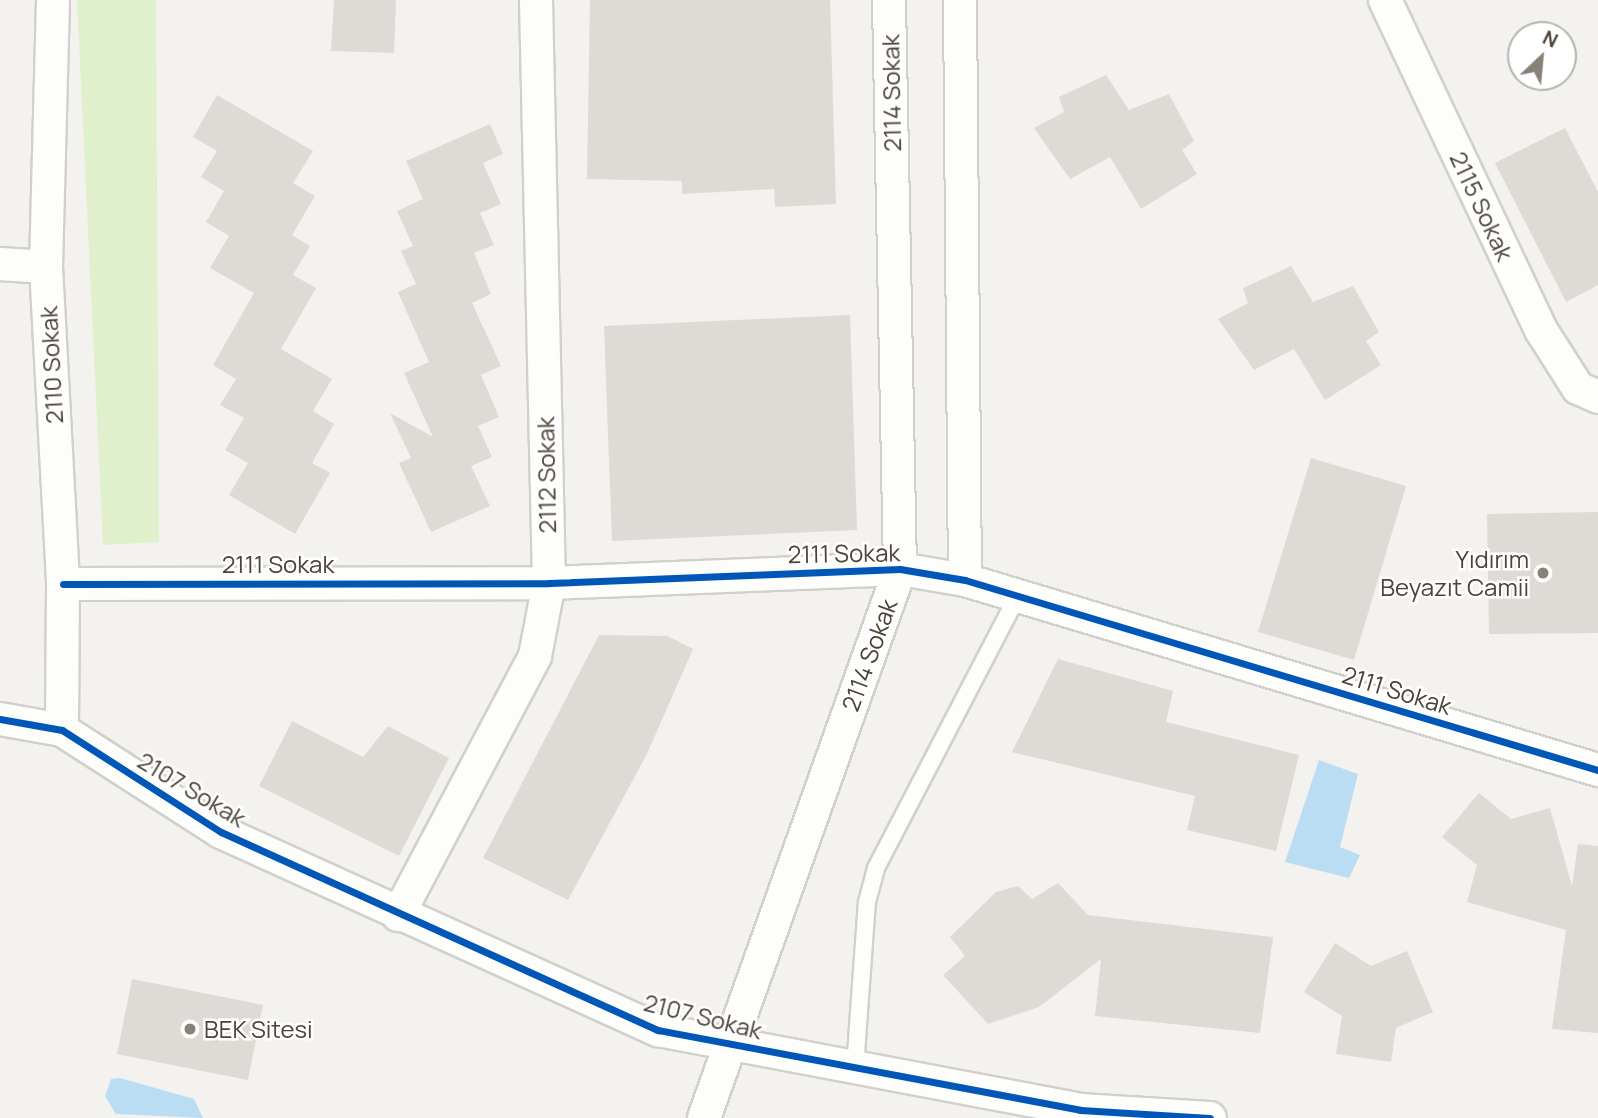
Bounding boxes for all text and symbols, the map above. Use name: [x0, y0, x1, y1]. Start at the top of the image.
north arrow: [1507, 21, 1577, 91]
text: N: [1538, 24, 1562, 54]
street label: 2114 Sokak: [876, 34, 906, 152]
street label: 2115 Sokak: [1444, 147, 1520, 265]
street label: 2110 Sokak: [34, 305, 68, 425]
street label: 2112 Sokak: [531, 416, 561, 534]
street label: 2111 Sokak: [787, 538, 901, 568]
place label: Yıdırım Beyazıt Camii: [1380, 545, 1529, 601]
street label: 2111 Sokak: [222, 550, 334, 578]
marker: Yıdırım Beyazıt Camii: [1535, 565, 1551, 581]
street label: 2114 Sokak: [835, 595, 903, 715]
street label: 2111 Sokak: [1339, 660, 1455, 720]
street label: 2107 Sokak: [133, 746, 251, 832]
street label: 2107 Sokak: [641, 987, 765, 1045]
place label: BEK Sitesi: [204, 1015, 313, 1043]
marker: BEK Sitesi: [182, 1021, 198, 1037]

